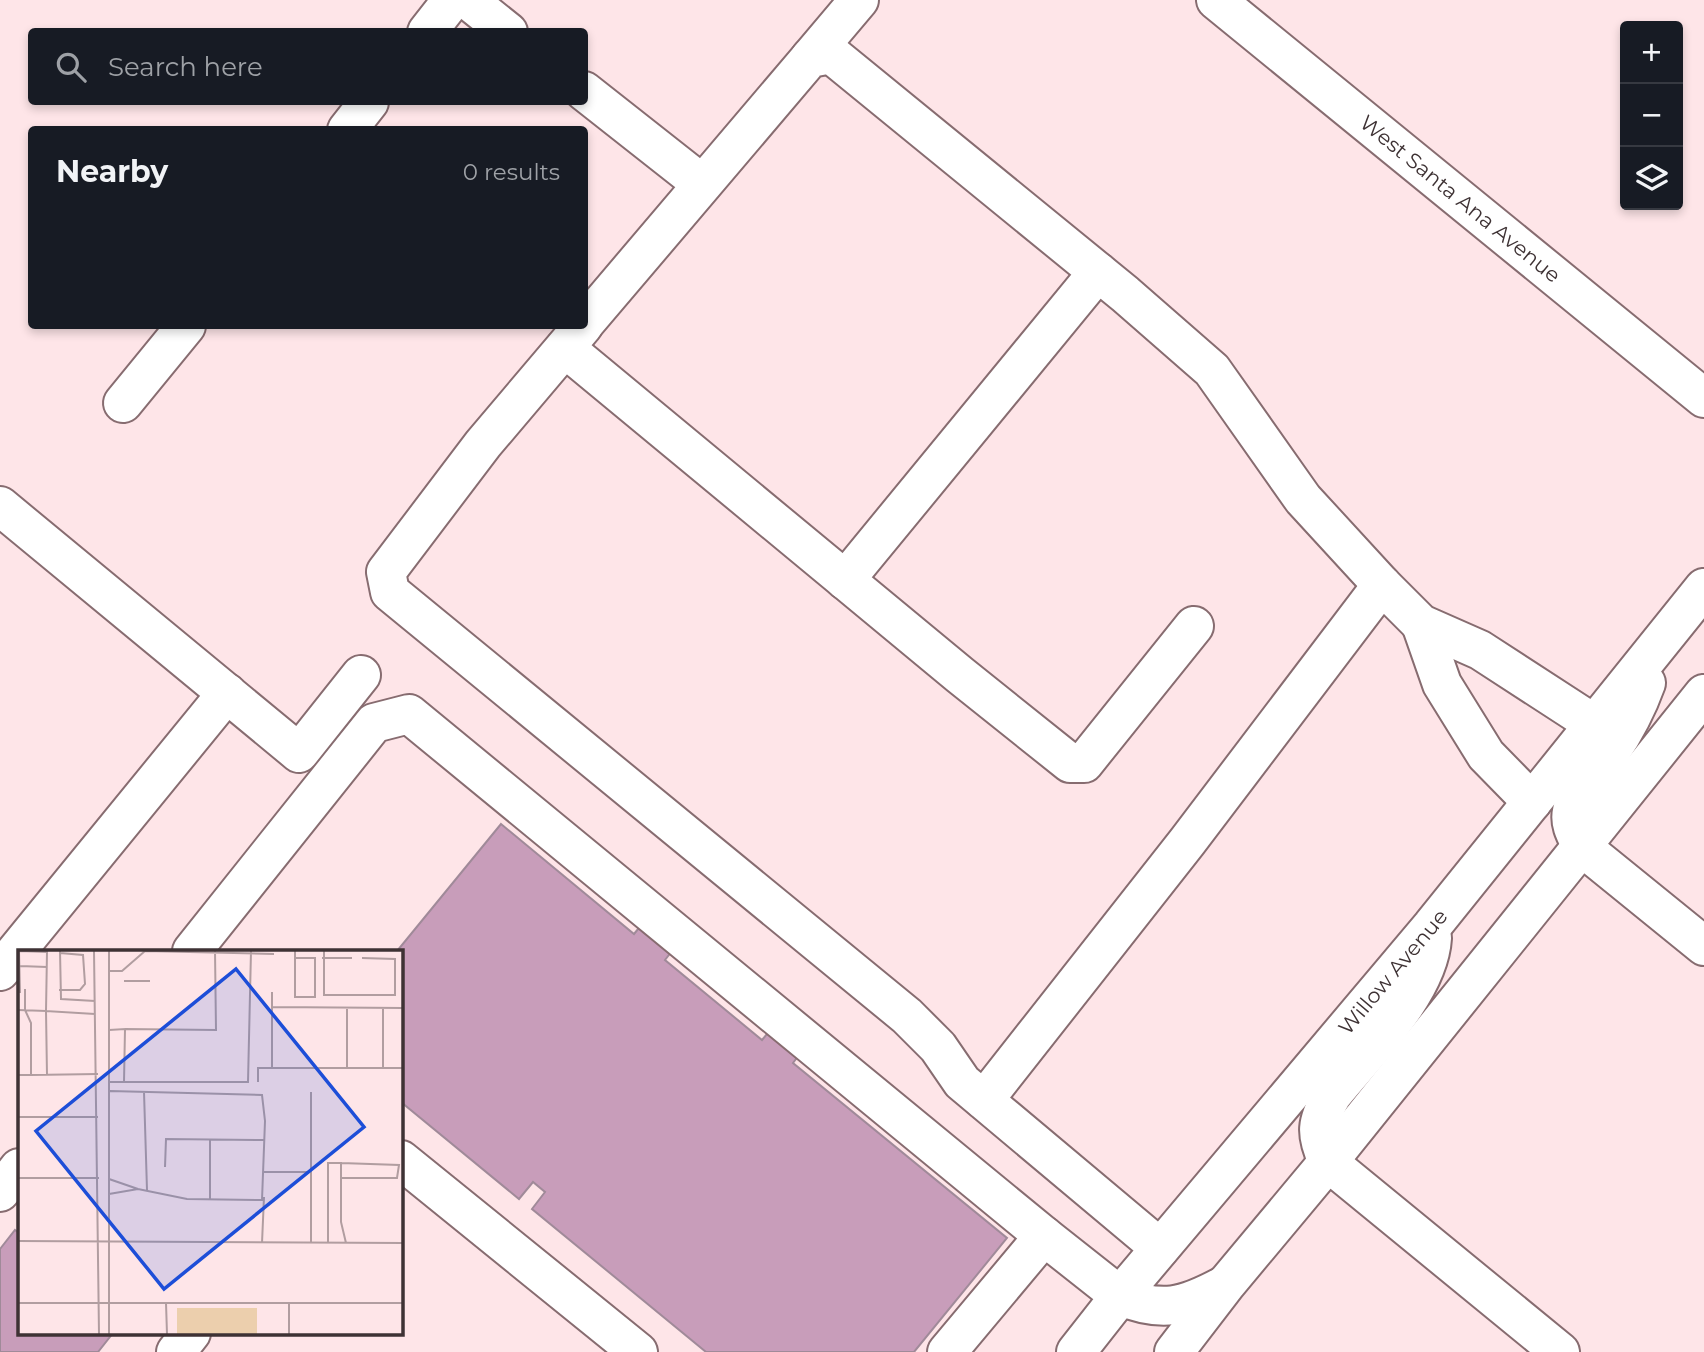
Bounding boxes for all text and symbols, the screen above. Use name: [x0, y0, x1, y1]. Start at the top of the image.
map controls: [1620, 21, 1683, 210]
button: +: [1620, 21, 1683, 84]
search box: [28, 28, 588, 105]
icon: search: [52, 48, 90, 86]
text: Search here: [108, 51, 263, 83]
button: −: [1620, 84, 1683, 147]
street label: West Santa Ana Avenue: [1355, 110, 1566, 288]
button: layers: [1620, 147, 1683, 210]
text: Nearby: [56, 153, 168, 190]
text: 0 results: [463, 158, 560, 186]
street label: Willow Avenue: [1333, 904, 1453, 1039]
inset map: [18, 950, 402, 1334]

